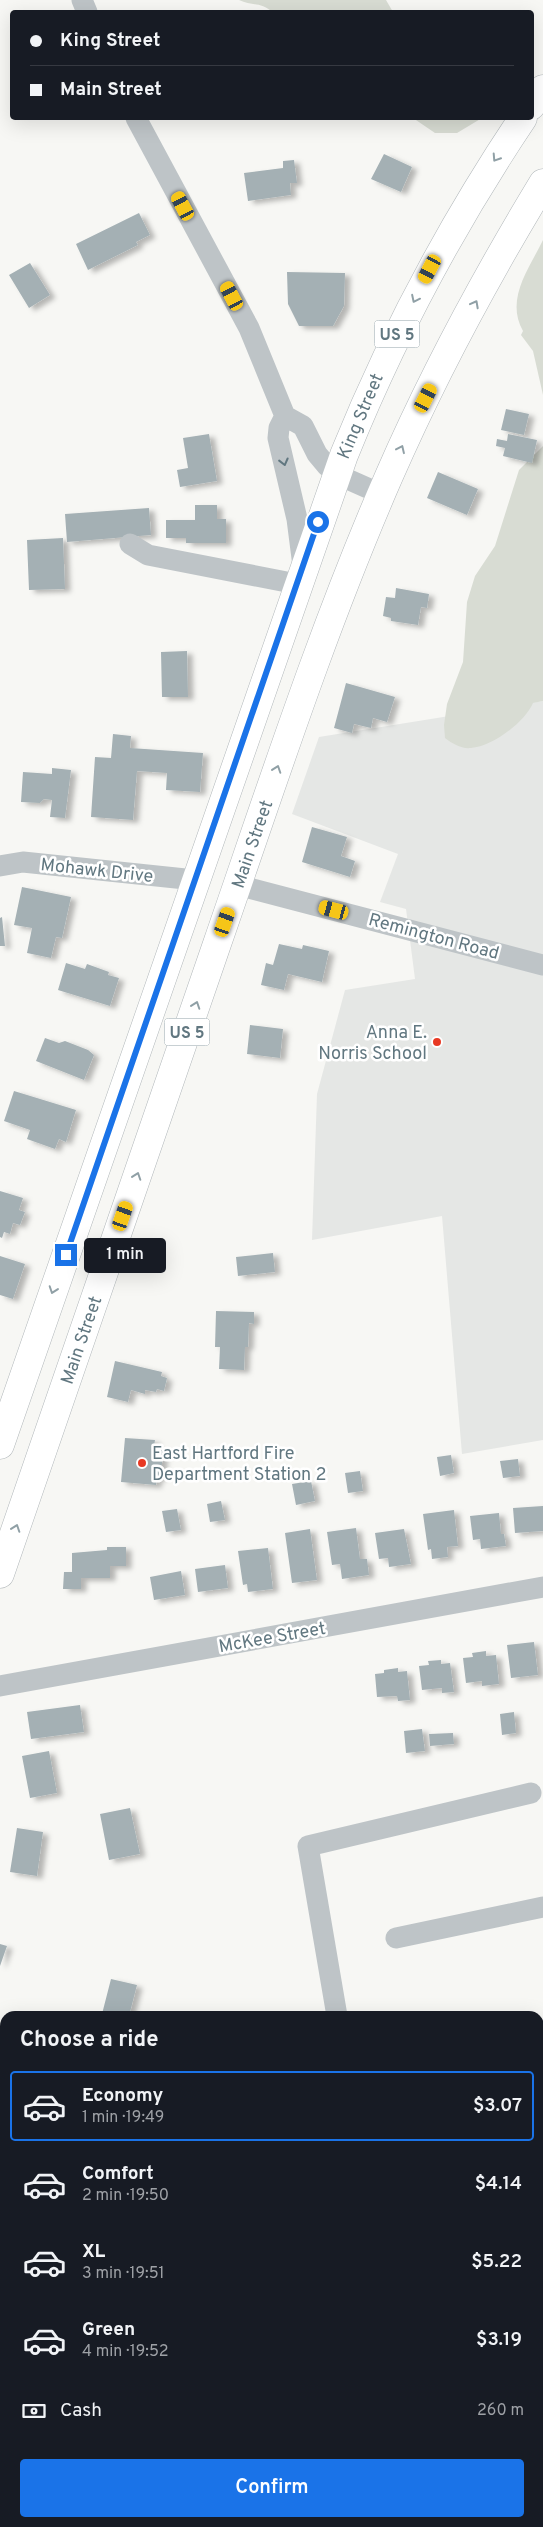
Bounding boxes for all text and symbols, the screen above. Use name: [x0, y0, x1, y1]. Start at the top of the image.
text: King Street: [60, 29, 160, 53]
text: Main Street: [60, 78, 162, 102]
one-way arrow: [493, 153, 503, 162]
car: [169, 189, 196, 223]
car: [416, 252, 443, 286]
car: [218, 279, 245, 313]
one-way arrow: [411, 293, 421, 302]
one-way arrow: [468, 301, 478, 310]
road number: US 5: [374, 320, 420, 348]
street label: King Street: [333, 370, 390, 463]
car: [412, 381, 439, 415]
one-way arrow: [394, 445, 405, 454]
one-way arrow: [278, 458, 289, 467]
route start: [307, 511, 329, 533]
one-way arrow: [271, 765, 281, 774]
street label: Main Street: [228, 797, 279, 892]
street label: Mohawk Drive: [39, 854, 154, 889]
car: [317, 899, 350, 921]
car: [213, 905, 236, 939]
street label: Remington Road: [366, 909, 501, 966]
one-way arrow: [190, 1002, 200, 1010]
road number: US 5: [164, 1019, 210, 1046]
place label: Anna E. Norris School: [318, 1022, 427, 1066]
marker: Anna E. Norris School: [431, 1036, 443, 1048]
one-way arrow: [131, 1172, 141, 1180]
car: [111, 1199, 134, 1233]
callout: 1 min: [84, 1238, 166, 1272]
route end: [55, 1244, 77, 1266]
text: 1 min: [106, 1245, 144, 1265]
one-way arrow: [49, 1286, 59, 1294]
street label: Main Street: [57, 1293, 108, 1388]
place label: East Hartford Fire Department Station 2: [152, 1443, 327, 1487]
marker: East Hartford Fire Department Station 2: [136, 1457, 148, 1469]
one-way arrow: [10, 1524, 20, 1533]
street label: McKee Street: [217, 1618, 328, 1659]
text: Choose a ride: [20, 2027, 158, 2054]
icon: car: [22, 2084, 67, 2129]
text: Economy: [82, 2084, 163, 2108]
text: $3.07: [473, 2094, 522, 2118]
text: 1 min · 19:49: [82, 2108, 164, 2128]
icon: car: [22, 2162, 67, 2207]
text: Comfort: [82, 2162, 154, 2186]
text: $4.14: [475, 2172, 522, 2196]
text: 2 min · 19:50: [82, 2186, 169, 2206]
icon: car: [22, 2240, 67, 2285]
text: XL: [82, 2240, 105, 2264]
text: $5.22: [471, 2250, 522, 2274]
text: 3 min · 19:51: [82, 2264, 165, 2284]
icon: car: [22, 2318, 67, 2363]
text: Green: [82, 2318, 135, 2342]
text: $3.19: [476, 2328, 522, 2352]
text: 4 min · 19:52: [82, 2342, 169, 2362]
icon: cash: [20, 2397, 48, 2425]
text: Cash: [60, 2399, 102, 2423]
text: 260 m: [477, 2401, 524, 2421]
button: Confirm: [20, 2459, 524, 2517]

